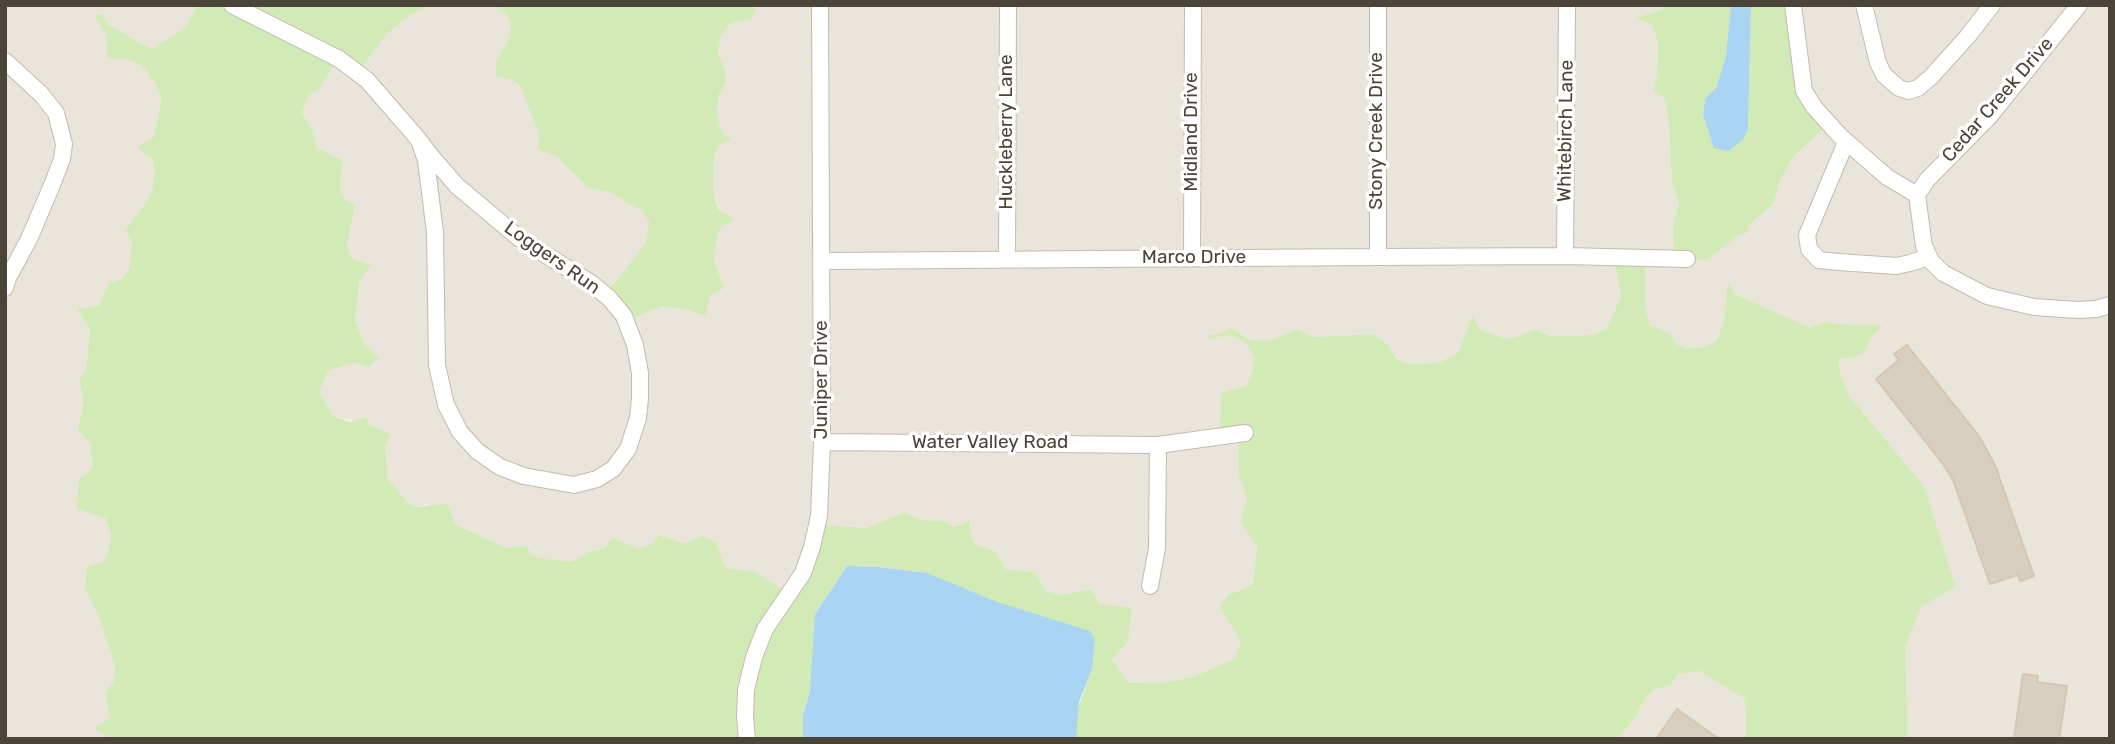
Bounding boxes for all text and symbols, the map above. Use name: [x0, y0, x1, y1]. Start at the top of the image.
street label: Cedar Creek Drive: [1938, 33, 2058, 167]
street label: Stony Creek Drive: [1366, 52, 1388, 210]
street label: Huckleberry Lane: [996, 54, 1018, 210]
street label: Whitebirch Lane: [1553, 60, 1579, 202]
street label: Midland Drive: [1181, 72, 1203, 192]
street label: Loggers Run: [500, 217, 604, 299]
street label: Marco Drive: [1142, 247, 1246, 269]
street label: Juniper Drive: [811, 320, 833, 440]
street label: Water Valley Road: [912, 432, 1068, 454]

